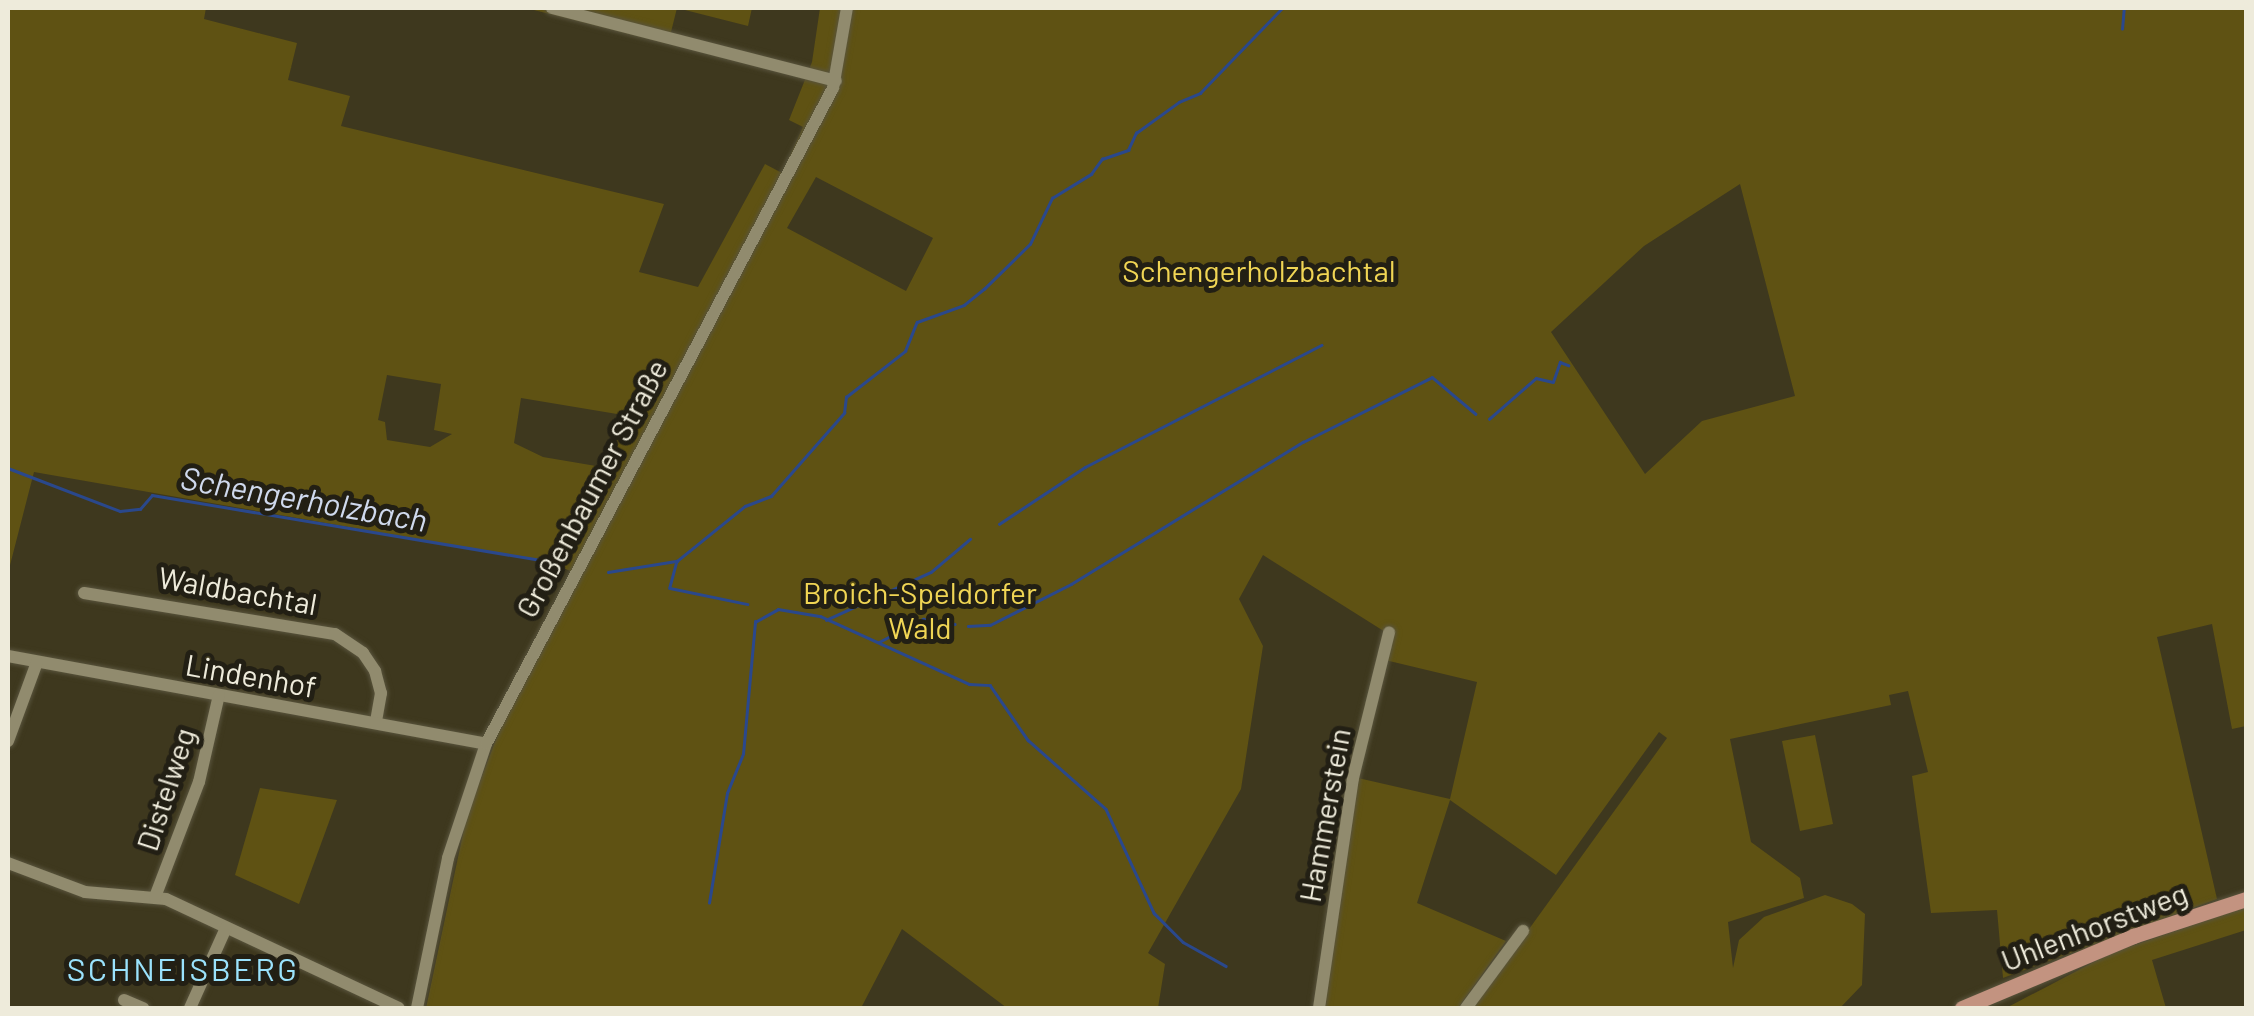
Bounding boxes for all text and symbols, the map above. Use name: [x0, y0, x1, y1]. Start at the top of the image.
park label: Schengerholzbachtal: [1122, 252, 1396, 288]
street label: Großenbaumer Straße: [508, 353, 674, 623]
water label: Schengerholzbach: [178, 457, 430, 539]
street label: Waldbachtal: [156, 558, 320, 622]
park label: Broich-Speldorfer Wald: [803, 574, 1037, 644]
street label: Lindenhof: [183, 646, 319, 704]
street label: Distelweg: [128, 723, 202, 855]
street label: Hammerstein: [1291, 725, 1357, 905]
street label: Uhlenhorstweg: [1996, 874, 2192, 978]
district label: SCHNEISBERG: [67, 949, 299, 987]

